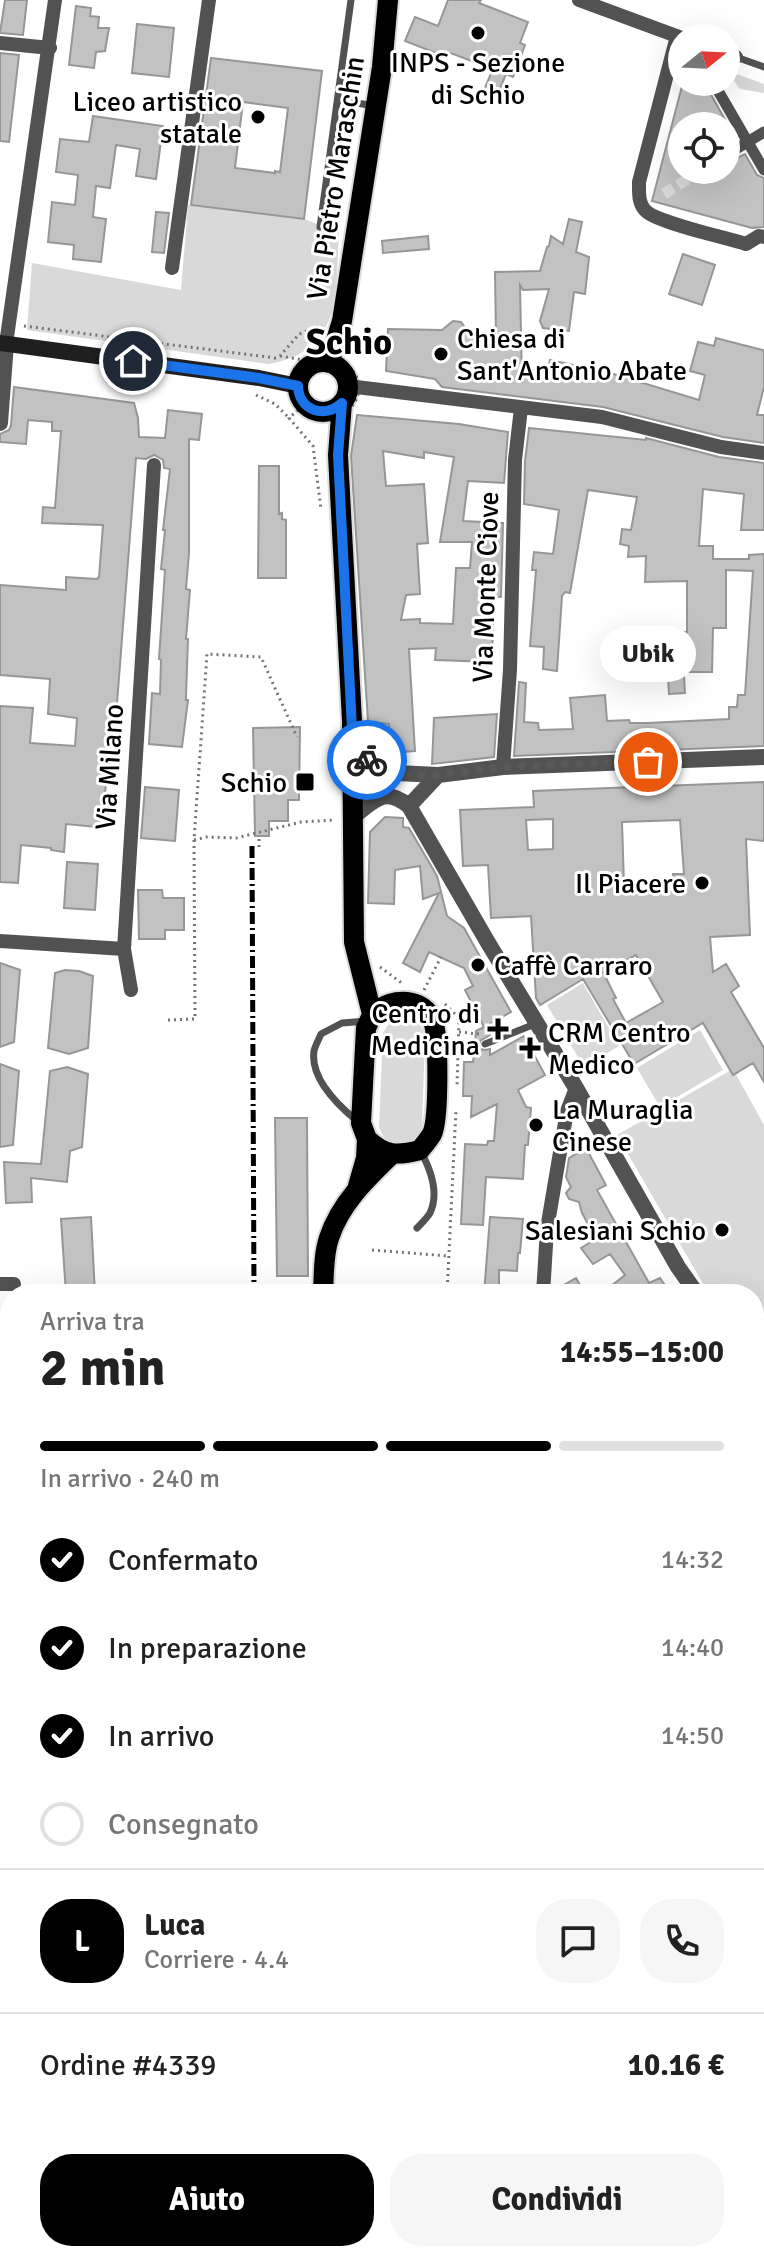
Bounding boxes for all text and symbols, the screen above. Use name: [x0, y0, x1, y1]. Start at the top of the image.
marker: INPS - Sezione di Schio: [469, 24, 487, 42]
north arrow: [668, 24, 740, 96]
map controls: [668, 24, 740, 184]
place label: INPS - Sezione di Schio: [391, 46, 565, 112]
street label: Via Pietro Maraschin: [300, 54, 372, 303]
place label: Liceo artistico statale: [72, 85, 242, 151]
marker: Liceo artistico statale: [249, 108, 267, 126]
button: locate: [668, 112, 740, 184]
district label: Schio: [306, 320, 392, 365]
place label: Chiesa di Sant'Antonio Abate: [457, 322, 687, 388]
pin: [99, 327, 167, 395]
icon: home: [111, 339, 155, 383]
marker: Chiesa di Sant'Antonio Abate: [432, 345, 450, 363]
street label: Via Monte Ciove: [466, 491, 506, 683]
callout: Ubik: [600, 626, 696, 682]
text: Ubik: [622, 638, 674, 670]
street label: Via Milano: [89, 703, 131, 831]
courier: [327, 720, 407, 800]
pin: [614, 728, 682, 796]
icon: bike: [345, 738, 389, 782]
icon: bag: [626, 740, 670, 784]
place label: Schio: [221, 766, 287, 800]
marker: Schio: [294, 771, 316, 793]
place label: Il Piacere: [575, 867, 686, 901]
marker: Il Piacere: [693, 874, 711, 892]
place label: Caffè Carraro: [494, 949, 653, 983]
marker: Caffè Carraro: [469, 956, 487, 974]
place label: Centro di Medicina: [371, 997, 480, 1063]
place label: CRM Centro Medico: [548, 1016, 691, 1082]
marker: Centro di Medicina: [487, 1018, 509, 1040]
marker: CRM Centro Medico: [519, 1037, 541, 1059]
place label: La Muraglia Cinese: [552, 1093, 693, 1159]
marker: La Muraglia Cinese: [527, 1116, 545, 1134]
place label: Salesiani Schio: [525, 1214, 706, 1248]
marker: Salesiani Schio: [713, 1221, 731, 1239]
text: Arriva tra: [40, 1306, 145, 1338]
text: 14:55–15:00: [560, 1334, 724, 1371]
text: 2 min: [40, 1336, 166, 1400]
text: In arrivo · 240 m: [40, 1463, 220, 1495]
icon: check: [40, 1538, 84, 1582]
text: Confermato: [108, 1542, 258, 1579]
text: 14:32: [661, 1544, 724, 1576]
icon: check: [40, 1626, 84, 1670]
text: In preparazione: [108, 1630, 307, 1667]
text: 14:40: [661, 1632, 724, 1664]
icon: check: [40, 1714, 84, 1758]
text: In arrivo: [108, 1718, 214, 1755]
text: 14:50: [661, 1720, 724, 1752]
text: Consegnato: [108, 1806, 259, 1843]
button: chat: [536, 1899, 620, 1983]
button: phone: [640, 1899, 724, 1983]
text: Luca: [144, 1907, 205, 1944]
text: L: [74, 1923, 90, 1960]
text: Corriere · 4.4: [144, 1944, 289, 1976]
text: Ordine #4339: [40, 2047, 217, 2084]
text: 10.16 €: [628, 2047, 724, 2084]
button: Aiuto: [40, 2154, 374, 2246]
button: Condividi: [390, 2154, 724, 2246]

